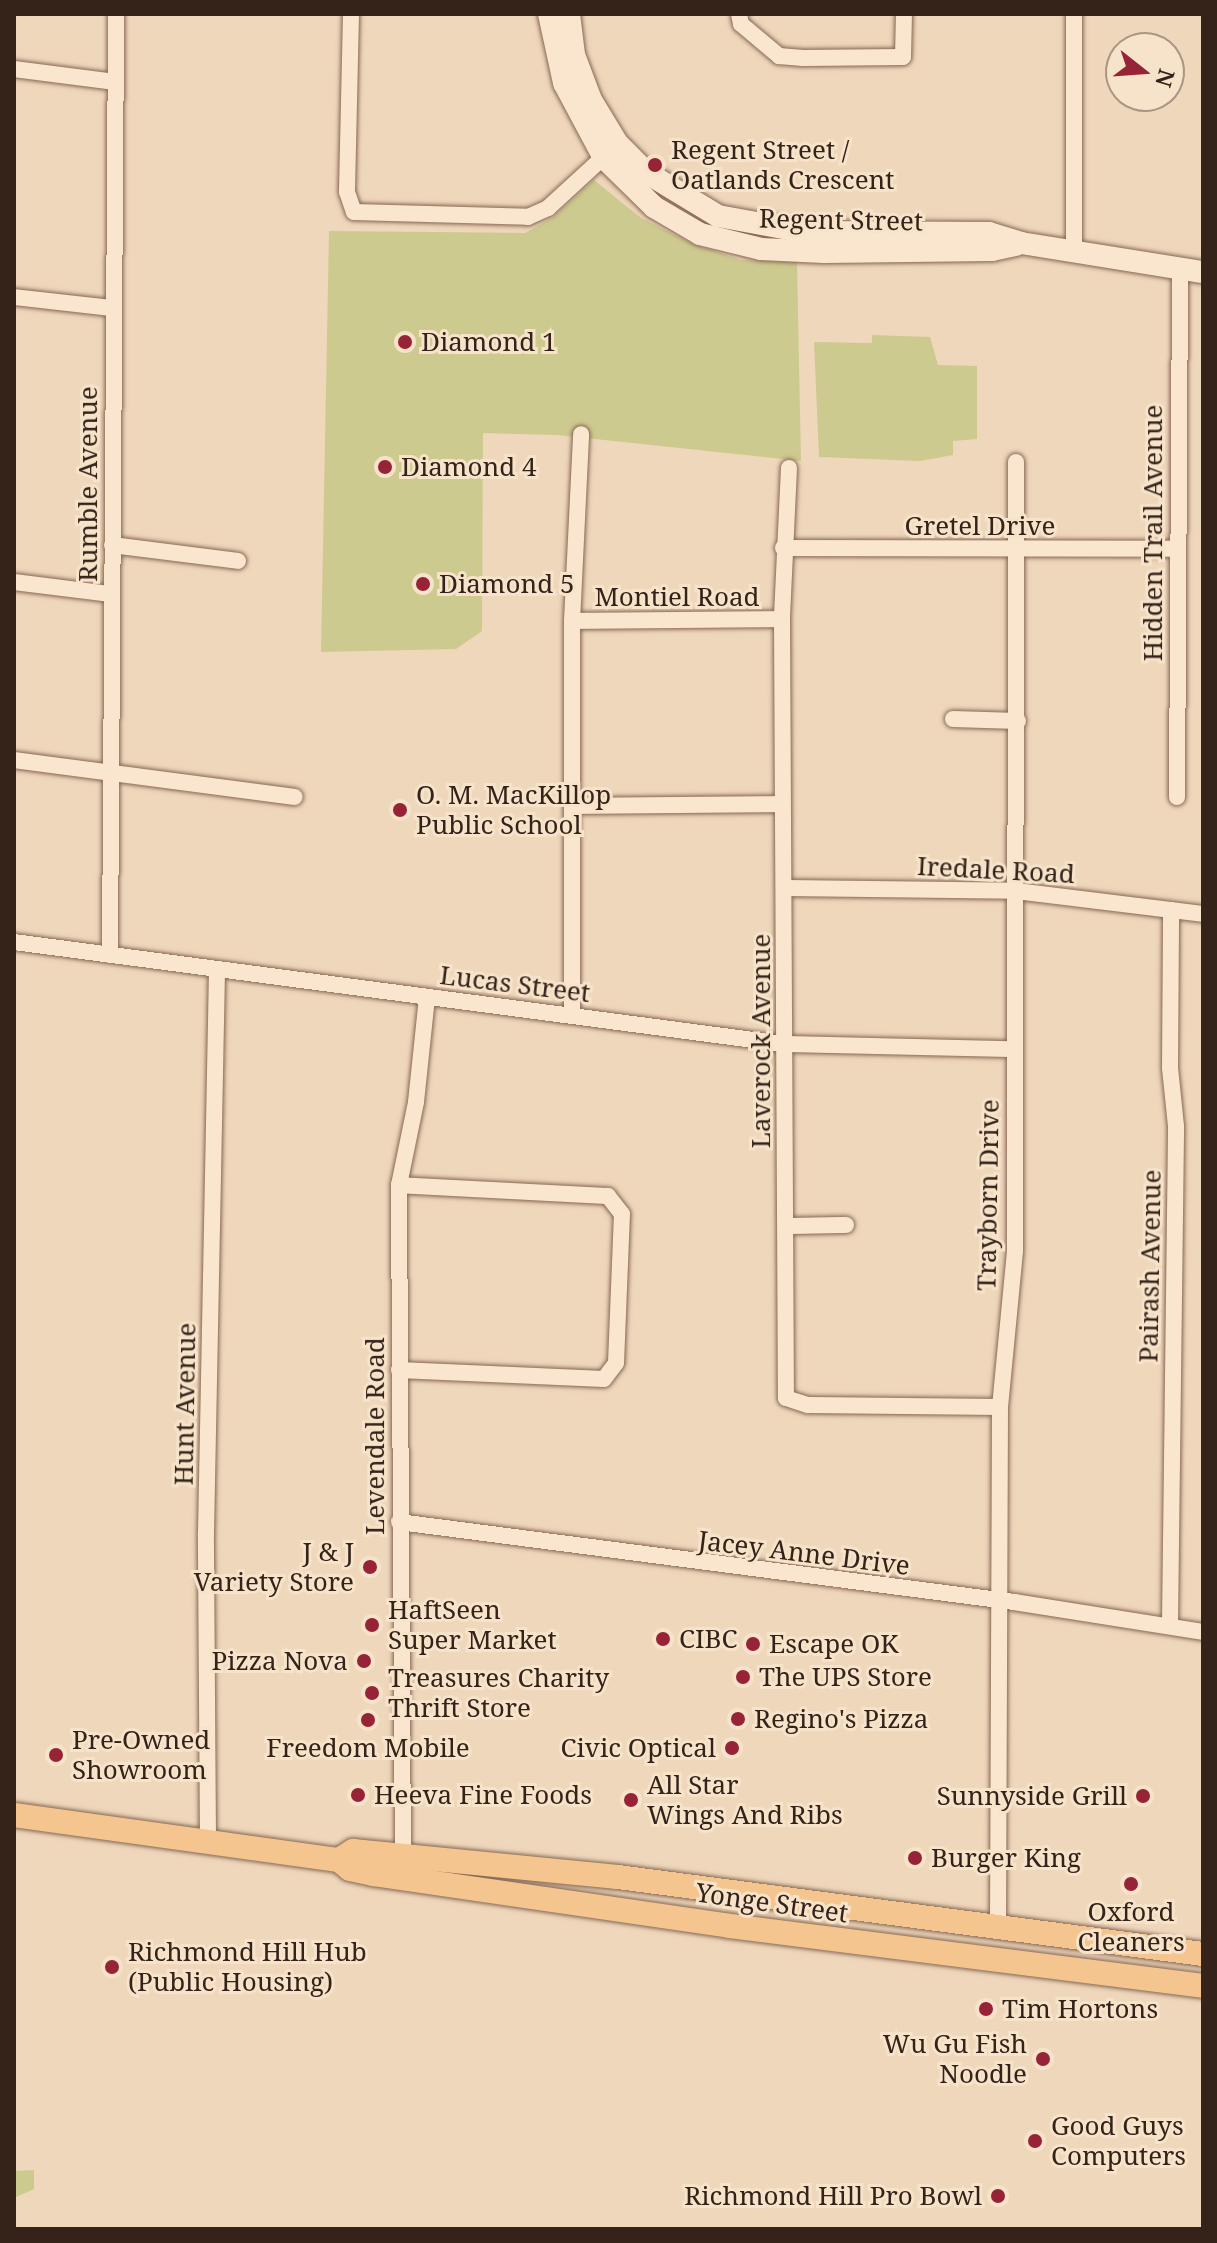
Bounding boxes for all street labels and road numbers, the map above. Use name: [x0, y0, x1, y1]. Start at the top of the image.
street label: Regent Street: [759, 203, 923, 237]
street label: Rumble Avenue: [72, 386, 104, 582]
street label: Hidden Trail Avenue: [1137, 405, 1169, 661]
street label: Gretel Drive: [904, 510, 1056, 542]
street label: Montiel Road: [594, 581, 760, 613]
street label: Iredale Road: [916, 850, 1076, 890]
street label: Laverock Avenue: [745, 934, 777, 1148]
street label: Lucas Street: [438, 959, 592, 1009]
street label: Trayborn Drive: [971, 1099, 1005, 1291]
street label: Pairash Avenue: [1133, 1169, 1167, 1363]
street label: Hunt Avenue: [168, 1322, 202, 1486]
street label: Levendale Road: [359, 1337, 391, 1535]
street label: Jacey Anne Drive: [696, 1525, 912, 1581]
street label: Yonge Street: [694, 1877, 850, 1929]

